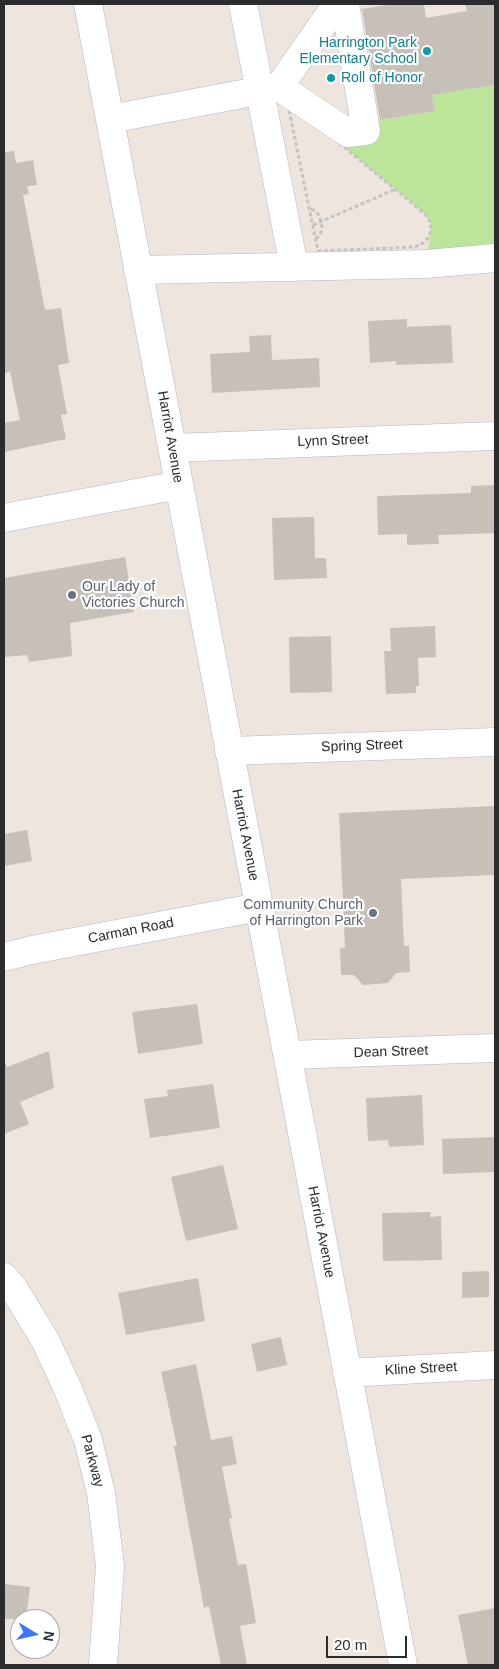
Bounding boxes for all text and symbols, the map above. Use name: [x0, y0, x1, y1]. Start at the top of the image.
place label: Harrington Park Elementary School: [299, 35, 417, 68]
marker: Harrington Park Elementary School: [421, 45, 433, 57]
place label: Roll of Honor: [341, 70, 423, 86]
marker: Roll of Honor: [325, 72, 337, 84]
street label: Harriot Avenue: [154, 390, 186, 484]
street label: Lynn Street: [297, 431, 369, 451]
place label: Our Lady of Victories Church: [82, 579, 184, 612]
marker: Our Lady of Victories Church: [66, 589, 78, 601]
street label: Spring Street: [321, 736, 403, 756]
street label: Harriot Avenue: [228, 788, 262, 882]
place label: Community Church of Harrington Park: [243, 897, 363, 930]
marker: Community Church of Harrington Park: [367, 907, 379, 919]
street label: Carman Road: [87, 914, 175, 948]
street label: Dean Street: [353, 1042, 429, 1062]
street label: Harriot Avenue: [304, 1185, 338, 1279]
street label: Kline Street: [384, 1359, 458, 1379]
street label: Parkway: [77, 1433, 107, 1489]
north arrow: [10, 1609, 60, 1659]
scale bar: [329, 1626, 410, 1658]
text: N: [40, 1630, 58, 1642]
text: 20 m: [334, 1636, 367, 1653]

